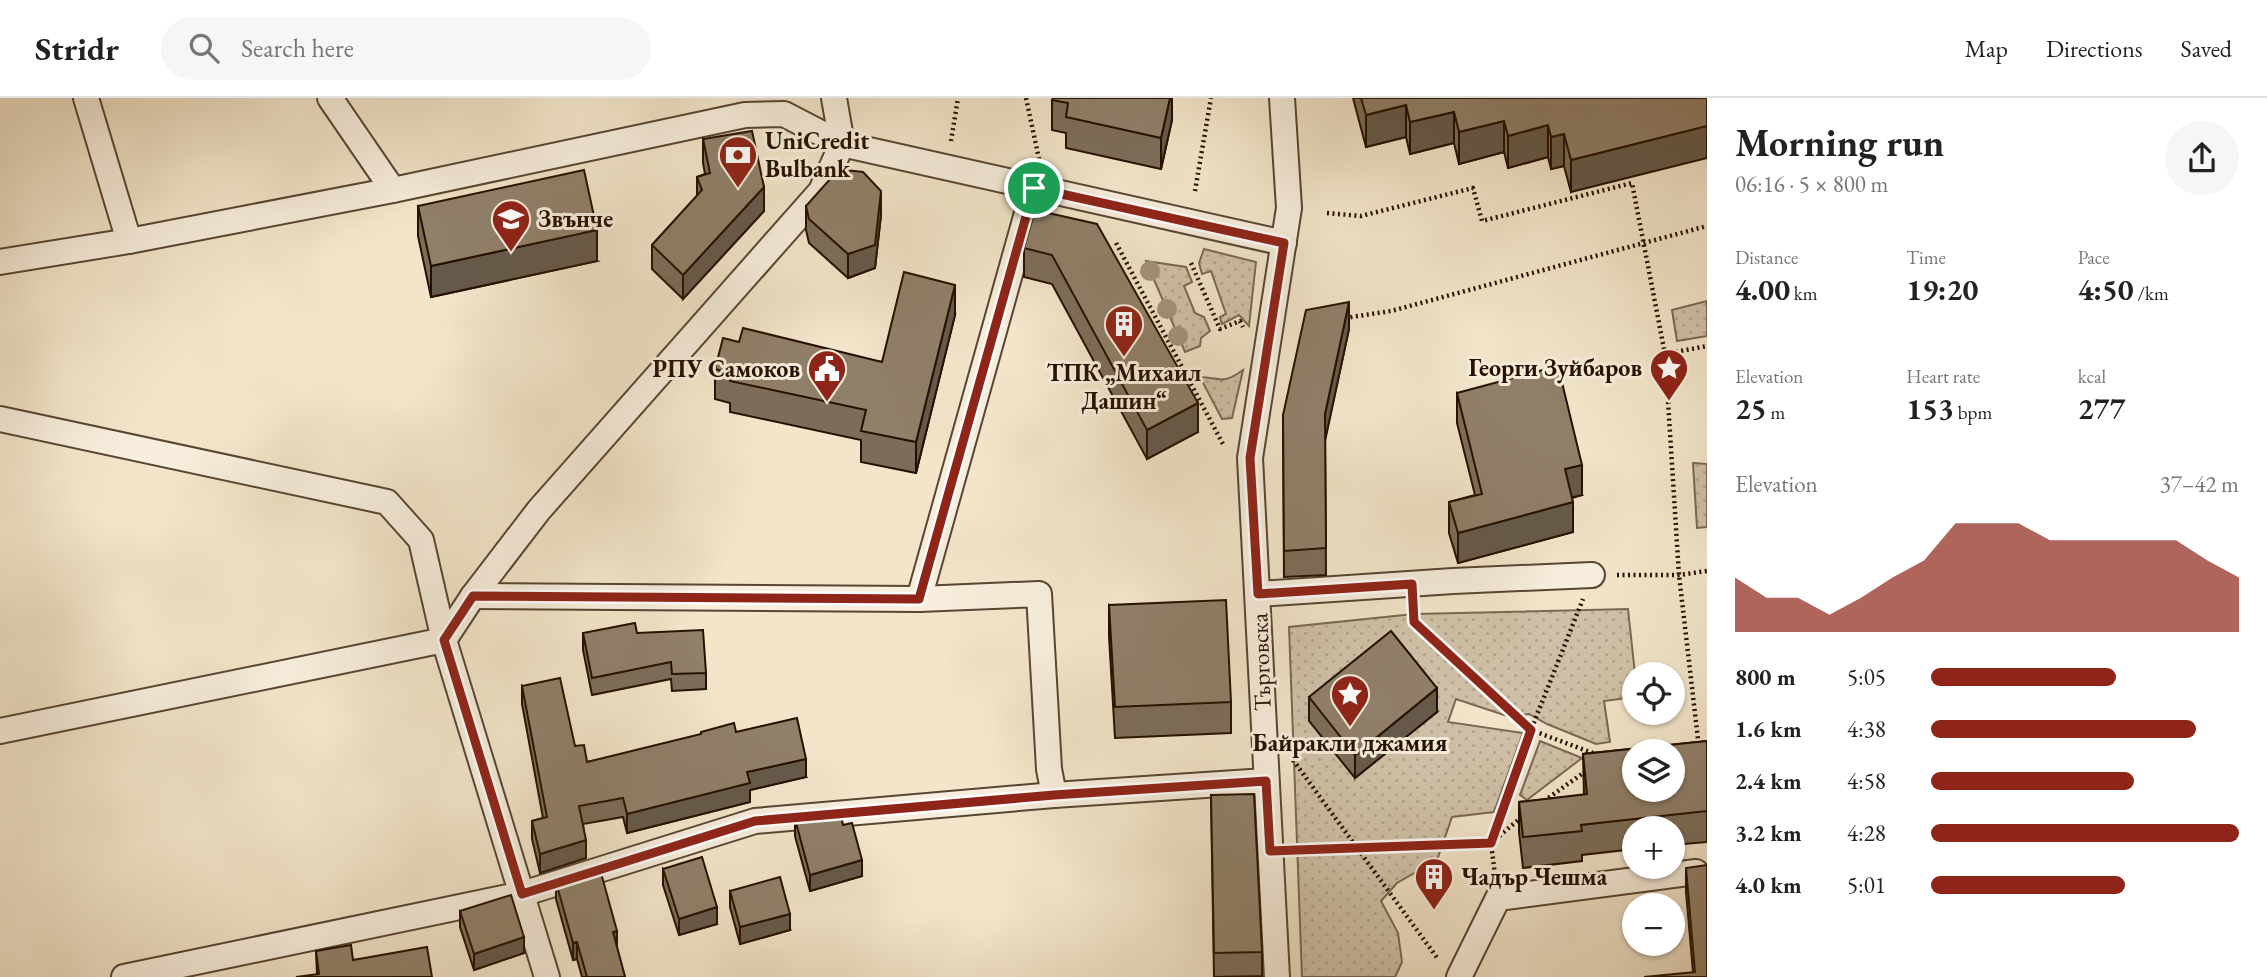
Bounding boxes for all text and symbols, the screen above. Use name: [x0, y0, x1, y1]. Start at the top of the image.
search box: [161, 17, 651, 80]
text: Stridr: [35, 27, 119, 70]
icon: search: [185, 29, 223, 67]
text: Search here: [241, 31, 354, 65]
text: Map: [1965, 33, 2008, 64]
text: Directions: [2046, 33, 2143, 64]
text: Saved: [2181, 33, 2232, 64]
text: Morning run: [1735, 118, 1944, 167]
button: share: [2165, 121, 2239, 195]
place label: UniCredit Bulbank: [765, 125, 869, 184]
bank icon: UniCredit Bulbank: [717, 134, 759, 189]
pin: [1004, 158, 1064, 218]
icon: arrive: [1015, 169, 1053, 207]
text: 06:16 · 5 × 800 m: [1735, 169, 1888, 199]
school or university icon: Звънче: [490, 198, 532, 253]
place label: Звънче: [538, 203, 613, 234]
text: Distance: [1735, 245, 1798, 270]
text: Time: [1906, 245, 1946, 270]
text: Pace: [2078, 245, 2110, 270]
text: 4.00: [1735, 270, 1790, 309]
text: 19:20: [1906, 270, 1978, 309]
text: 4:50: [2078, 270, 2134, 309]
text: km: [1790, 281, 1818, 306]
text: /km: [2134, 281, 2169, 306]
building icon: ТПК „Михаил Дашин“: [1103, 303, 1145, 358]
place icon: Георги Зуйбаров: [1648, 347, 1690, 402]
public building icon: РПУ Самоков: [806, 348, 848, 403]
place label: Георги Зуйбаров: [1469, 352, 1642, 384]
place label: РПУ Самоков: [653, 353, 800, 384]
place label: ТПК „Михаил Дашин“: [1047, 357, 1201, 416]
text: Elevation: [1735, 364, 1803, 389]
text: Heart rate: [1906, 364, 1980, 389]
text: kcal: [2078, 364, 2106, 389]
text: 25: [1735, 389, 1767, 428]
text: 153: [1906, 389, 1954, 428]
text: 277: [2078, 389, 2125, 428]
text: m: [1767, 400, 1785, 425]
text: bpm: [1954, 400, 1992, 425]
text: Elevation: [1735, 469, 1818, 499]
text: 37–42 m: [2160, 469, 2239, 499]
street label: Търговска: [1243, 612, 1278, 712]
map controls: [1622, 662, 1685, 956]
button: locate: [1622, 662, 1685, 725]
text: 800 m: [1735, 662, 1796, 692]
text: 5:05: [1847, 662, 1886, 692]
place icon: Байракли джамия: [1329, 673, 1371, 728]
text: 1.6 km: [1735, 714, 1802, 744]
text: 4:38: [1847, 714, 1886, 744]
place label: Байракли джамия: [1253, 727, 1448, 758]
button: layers: [1622, 739, 1685, 802]
text: 2.4 km: [1735, 766, 1802, 796]
text: 4:58: [1847, 766, 1886, 796]
button: +: [1622, 816, 1685, 879]
text: 3.2 km: [1735, 818, 1802, 848]
text: 4:28: [1847, 818, 1886, 848]
building icon: Чадър Чешма: [1413, 856, 1455, 911]
place label: Чадър Чешма: [1461, 861, 1608, 892]
text: 4.0 km: [1735, 870, 1802, 900]
text: 5:01: [1847, 870, 1886, 900]
button: −: [1622, 893, 1685, 956]

